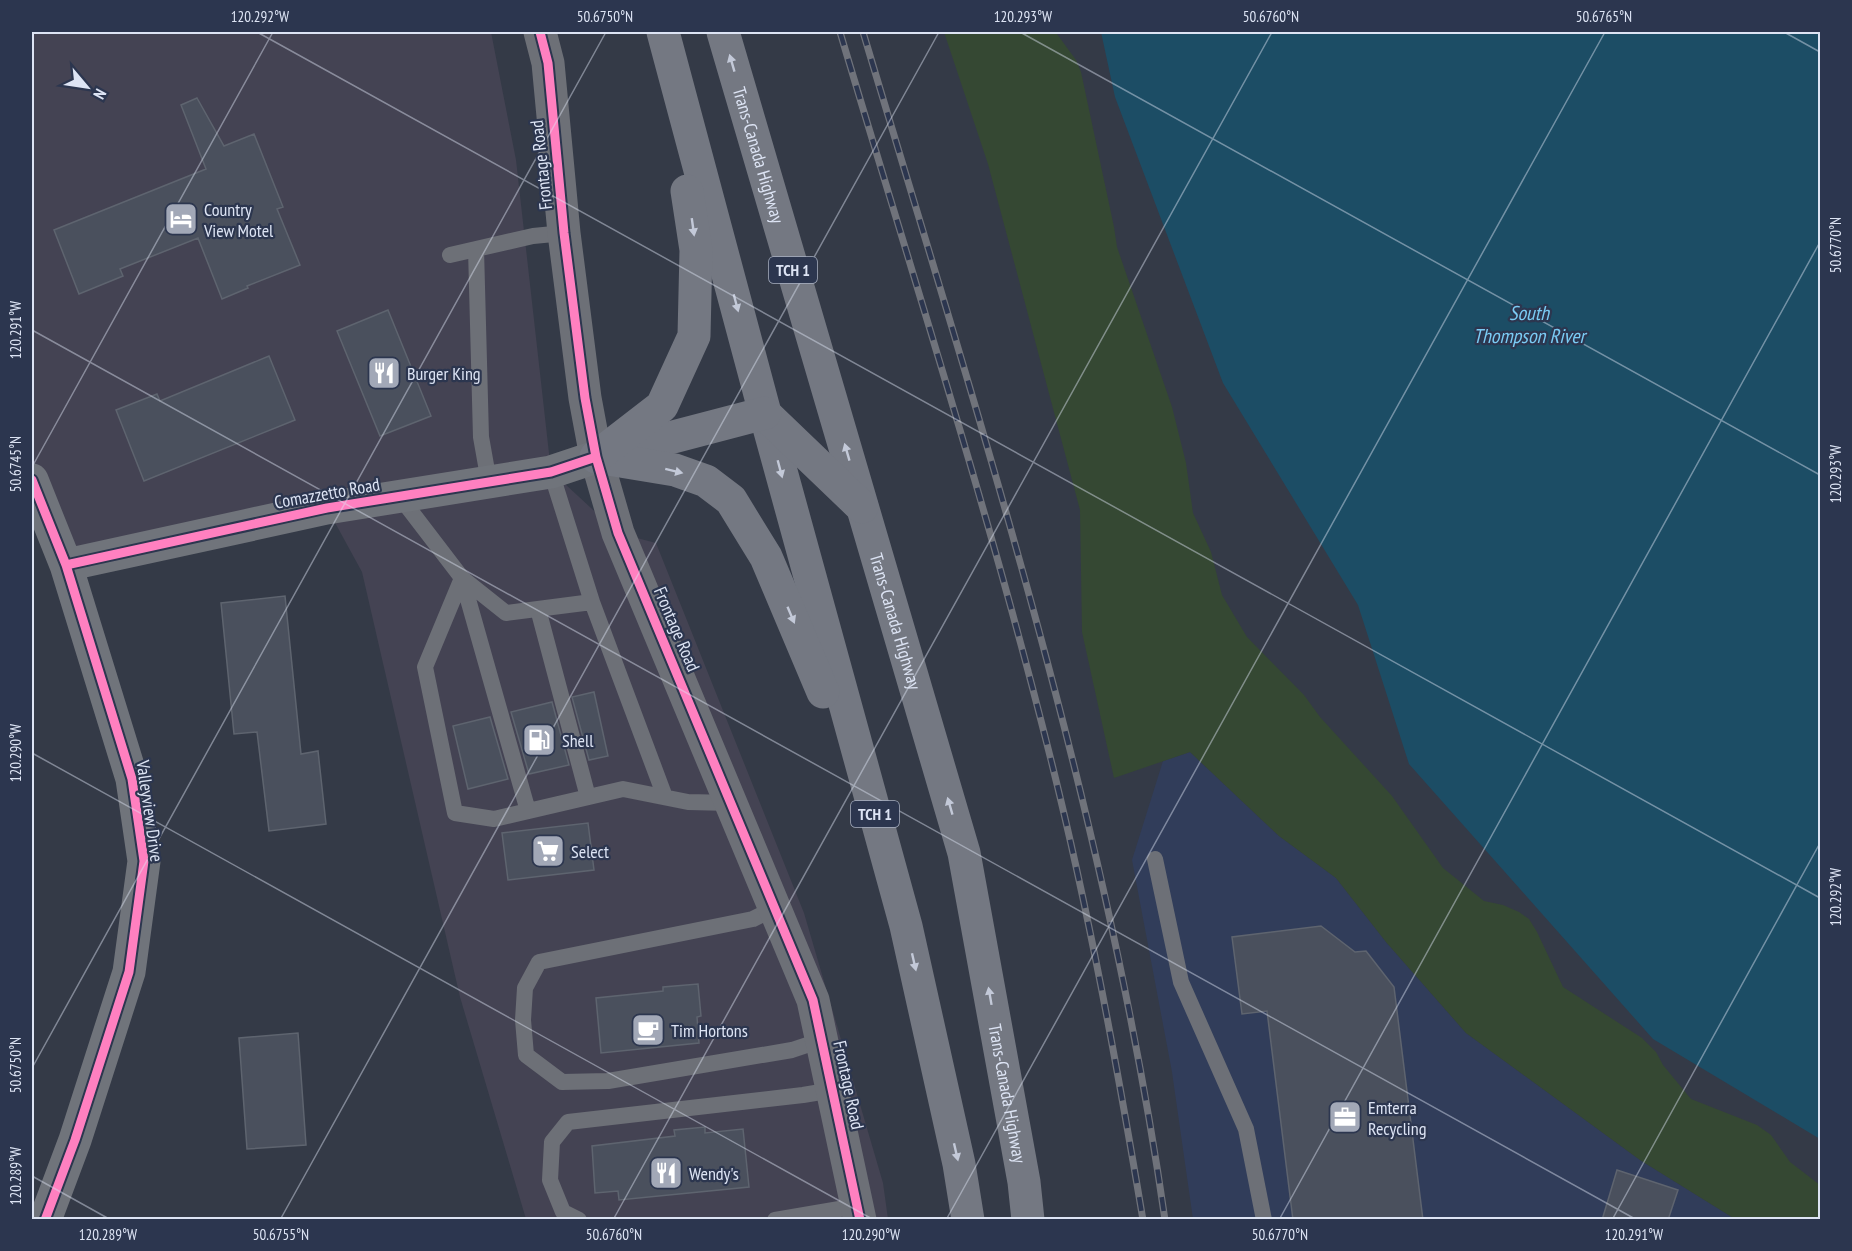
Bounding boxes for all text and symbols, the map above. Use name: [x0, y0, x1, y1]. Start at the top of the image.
text: 120.292°W: [231, 7, 289, 26]
text: 50.6750°N: [577, 7, 633, 26]
text: 120.293°W: [994, 7, 1052, 26]
text: 50.6760°N: [1243, 7, 1299, 26]
text: 50.6765°N: [1576, 7, 1632, 26]
one-way arrow: [727, 54, 736, 72]
north arrow: [57, 57, 117, 117]
street label: Trans-Canada Highway: [728, 84, 790, 226]
text: N: [89, 86, 111, 103]
street label: Frontage Road: [525, 119, 557, 211]
place label: Country View Motel: [203, 198, 274, 242]
hotel icon: Country View Motel: [163, 201, 199, 237]
one-way arrow: [688, 217, 697, 236]
text: 50.6770°N: [1826, 217, 1845, 273]
road number: TCH 1: [769, 257, 817, 283]
one-way arrow: [731, 294, 741, 313]
water label: South Thompson River: [1473, 300, 1587, 349]
text: 120.291°W: [6, 301, 25, 359]
restaurant icon: Burger King: [366, 355, 402, 391]
place label: Burger King: [407, 362, 481, 385]
text: 50.6745°N: [6, 436, 25, 492]
one-way arrow: [842, 443, 851, 461]
text: 120.293°W: [1826, 445, 1845, 503]
one-way arrow: [776, 461, 785, 479]
one-way arrow: [665, 466, 683, 476]
street label: Comazzetto Road: [272, 472, 382, 514]
street label: Trans-Canada Highway: [865, 550, 927, 692]
street label: Frontage Road: [649, 583, 705, 675]
one-way arrow: [786, 606, 795, 623]
fuel station icon: Shell: [521, 722, 557, 758]
text: 120.290°W: [6, 724, 25, 782]
place label: Shell: [562, 729, 594, 752]
street label: Valleyview Drive: [131, 758, 169, 863]
one-way arrow: [945, 797, 954, 815]
road number: TCH 1: [851, 801, 899, 827]
supermarket icon: Select: [530, 833, 566, 869]
place label: Select: [571, 840, 609, 863]
text: 120.292°W: [1826, 868, 1845, 926]
one-way arrow: [910, 952, 919, 971]
one-way arrow: [985, 987, 994, 1006]
cafe icon: Tim Hortons: [630, 1012, 666, 1048]
place label: Tim Hortons: [671, 1019, 748, 1042]
street label: Trans-Canada Highway: [984, 1022, 1032, 1165]
text: 50.6750°N: [6, 1037, 25, 1093]
street label: Frontage Road: [828, 1039, 870, 1131]
place label: Emterra Recycling: [1368, 1096, 1426, 1140]
office icon: Emterra Recycling: [1327, 1099, 1363, 1135]
one-way arrow: [952, 1143, 962, 1161]
text: 120.289°W: [6, 1147, 25, 1205]
restaurant icon: Wendy's: [648, 1155, 684, 1191]
place label: Wendy's: [689, 1162, 739, 1185]
text: 120.289°W: [79, 1225, 137, 1244]
text: 50.6755°N: [253, 1225, 309, 1244]
text: 50.6760°N: [586, 1225, 642, 1244]
text: 120.290°W: [842, 1225, 900, 1244]
text: 50.6770°N: [1252, 1225, 1308, 1244]
text: 120.291°W: [1605, 1225, 1663, 1244]

